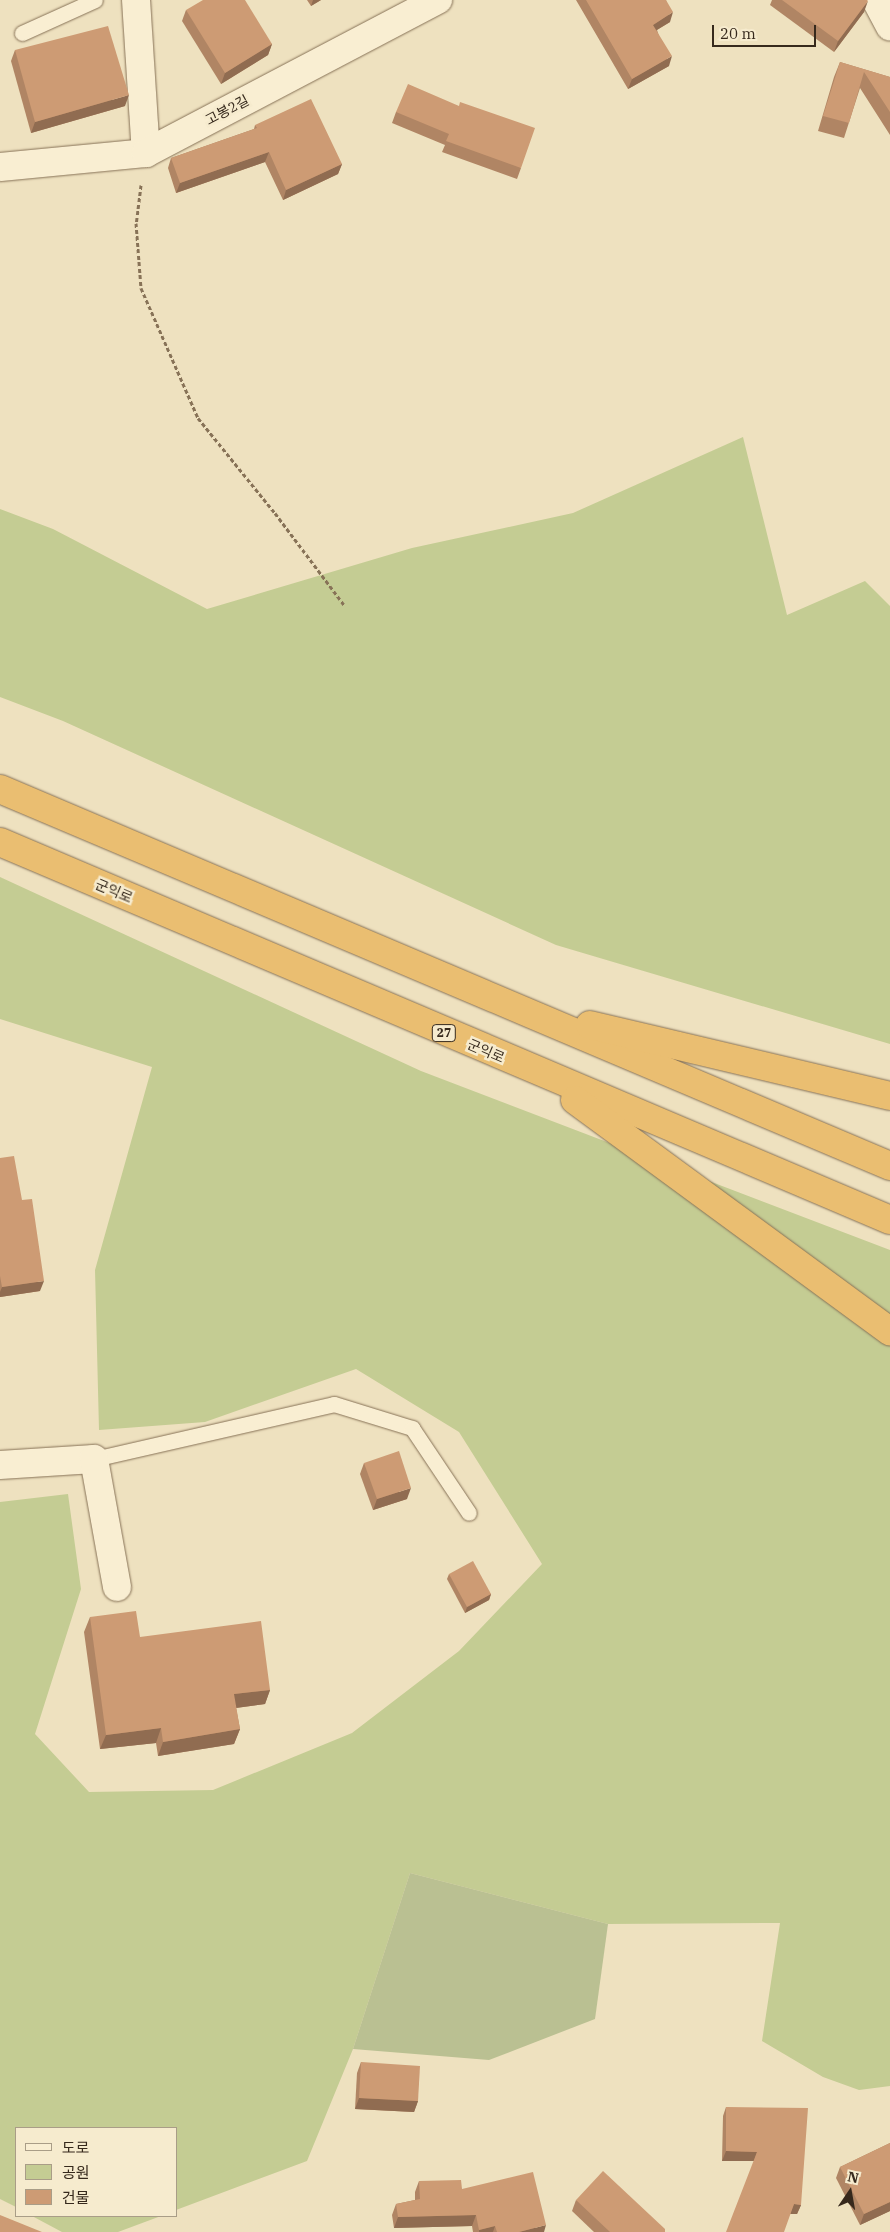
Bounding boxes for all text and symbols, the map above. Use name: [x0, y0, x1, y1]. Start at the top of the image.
scale bar: [715, 15, 819, 47]
text: 20 m: [720, 24, 756, 43]
street label: 고봉2길: [202, 92, 252, 128]
street label: 군익로: [93, 876, 135, 906]
road number: 27: [432, 1024, 456, 1042]
street label: 군익로: [465, 1036, 507, 1066]
legend: [15, 2127, 178, 2217]
text: 도로: [62, 2138, 90, 2157]
text: 공원: [62, 2163, 90, 2182]
north arrow: [825, 2167, 875, 2217]
text: N: [846, 2167, 860, 2187]
text: 건물: [62, 2188, 90, 2207]

